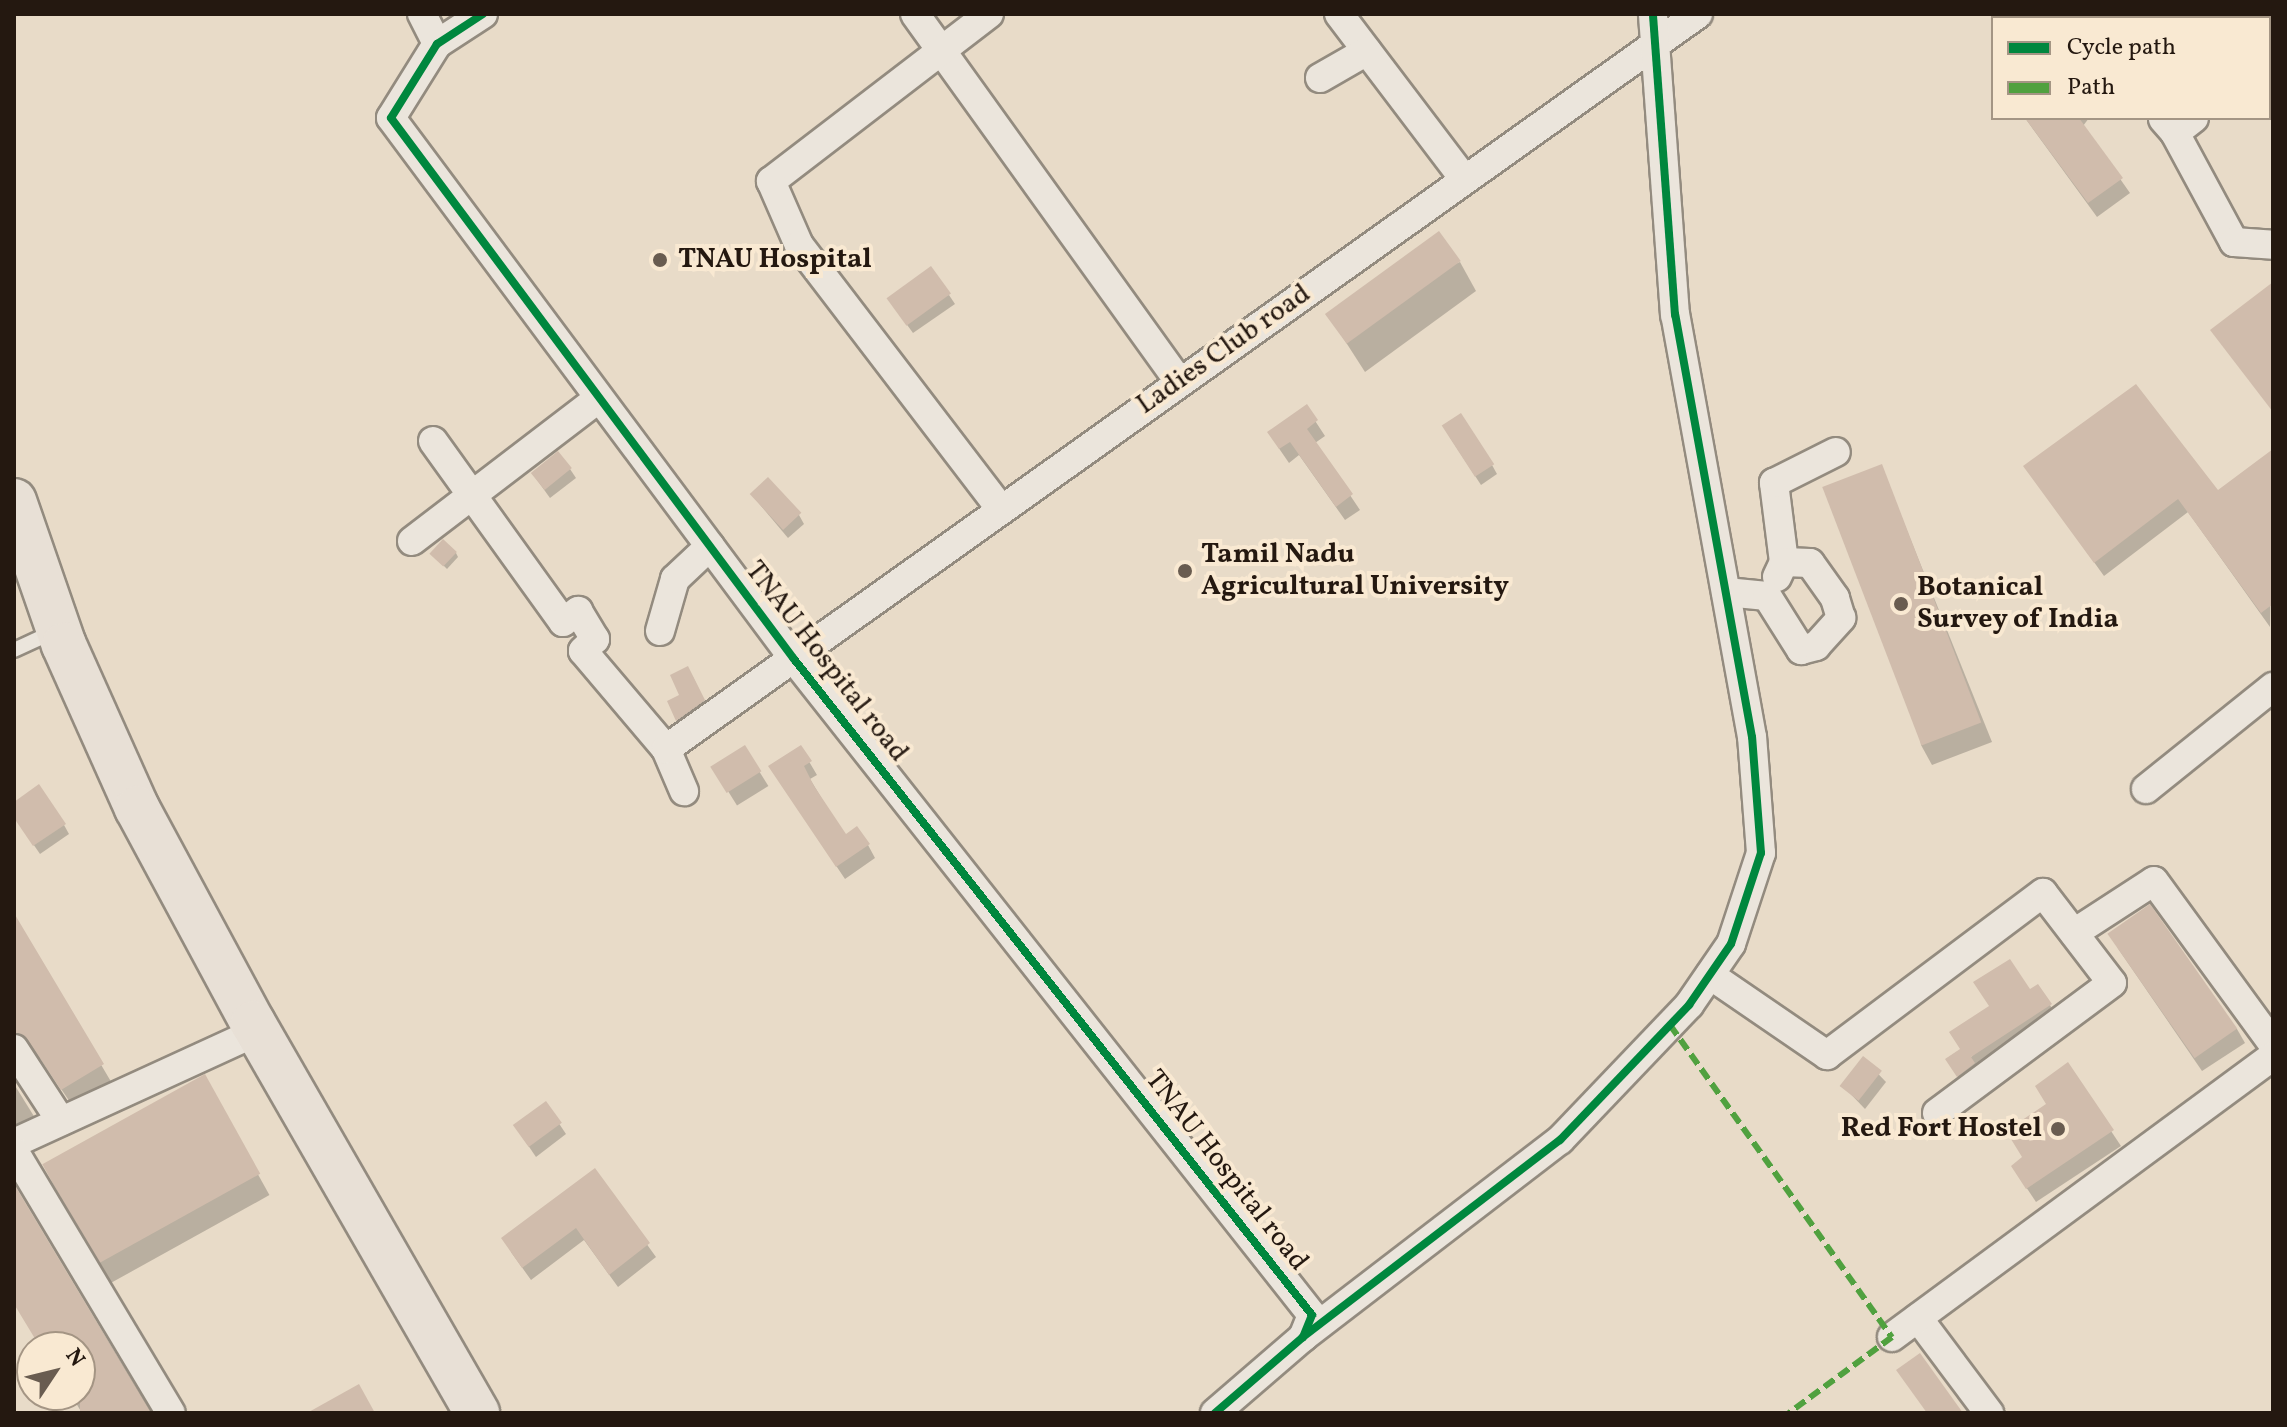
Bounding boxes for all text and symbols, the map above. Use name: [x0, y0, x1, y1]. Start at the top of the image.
legend: [1991, 16, 2271, 120]
text: Cycle path: [2067, 31, 2176, 65]
text: Path: [2067, 71, 2115, 105]
place label: TNAU Hospital: [678, 243, 872, 277]
marker: TNAU Hospital: [649, 249, 671, 271]
street label: Ladies Club road: [1131, 278, 1317, 422]
place label: Tamil Nadu Agricultural University: [1201, 538, 1509, 604]
street label: TNAU Hospital road: [737, 555, 915, 769]
marker: Tamil Nadu Agricultural University: [1176, 562, 1194, 580]
place label: Botanical Survey of India: [1917, 571, 2117, 637]
marker: Botanical Survey of India: [1892, 595, 1910, 613]
street label: TNAU Hospital road: [1137, 1064, 1315, 1278]
place label: Red Fort Hostel: [1841, 1112, 2042, 1146]
marker: Red Fort Hostel: [2049, 1120, 2067, 1138]
north arrow: [16, 1331, 96, 1411]
text: N: [57, 1343, 92, 1374]

